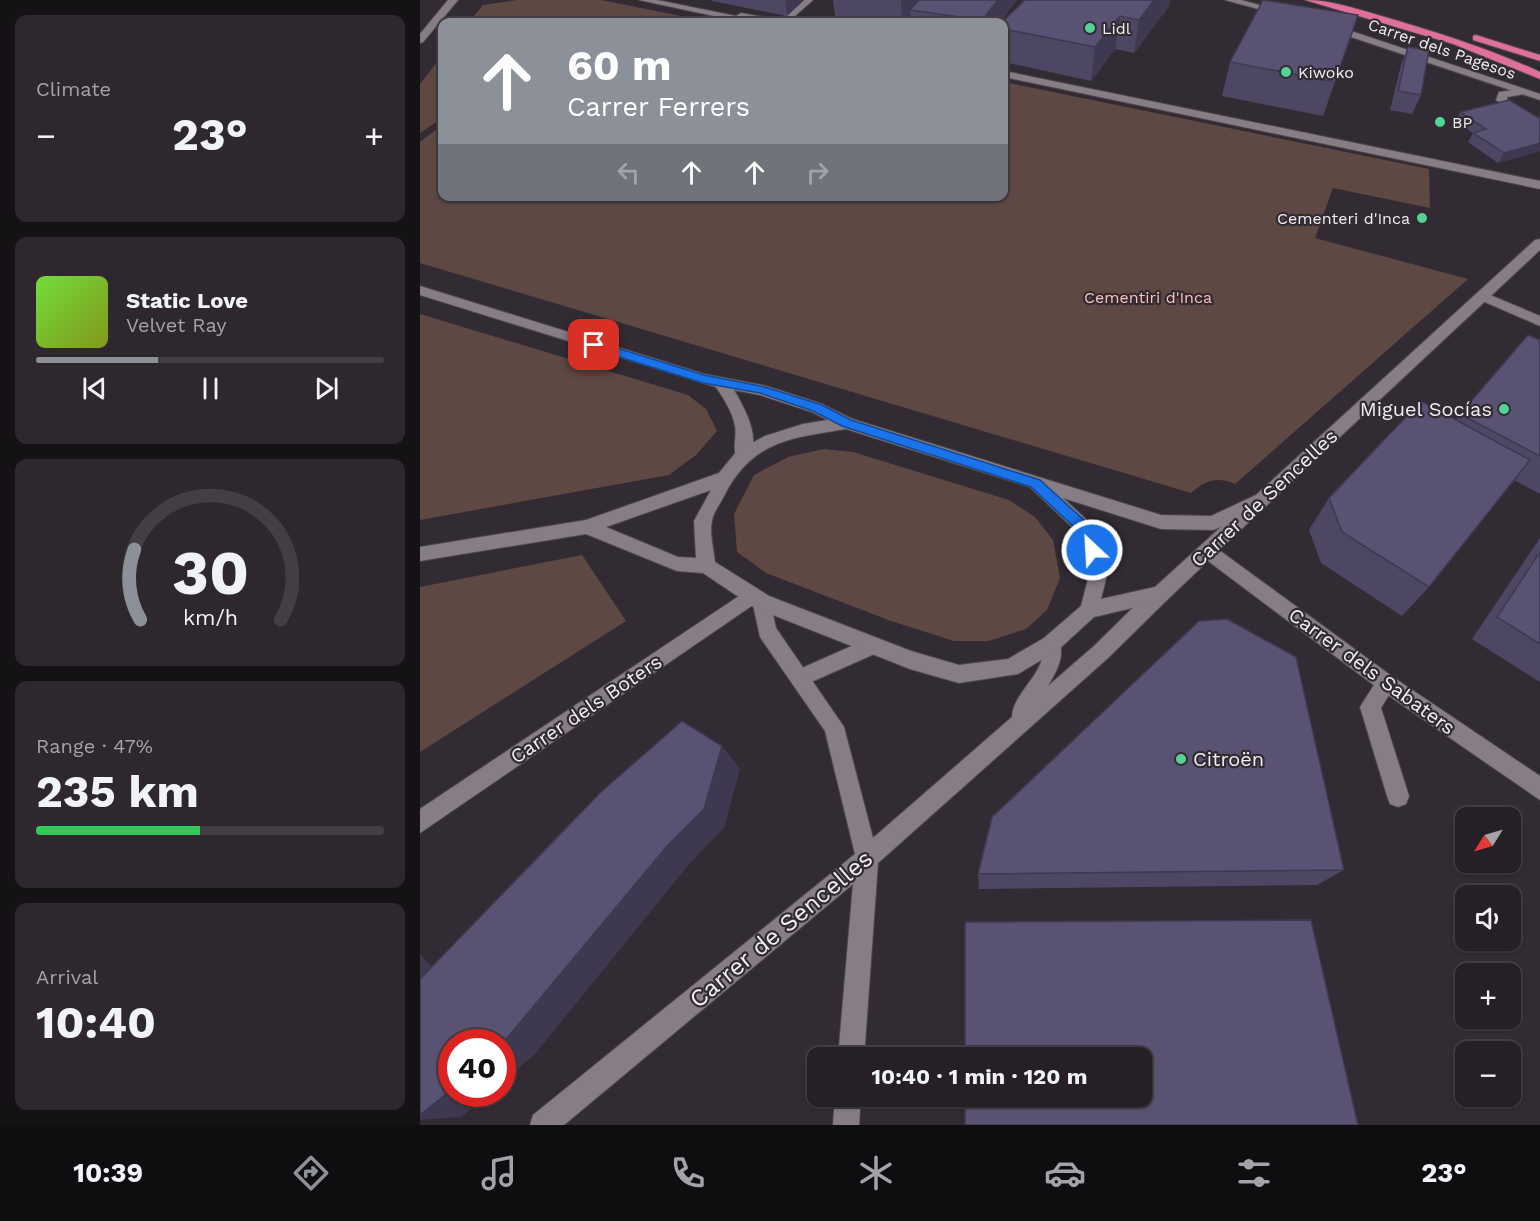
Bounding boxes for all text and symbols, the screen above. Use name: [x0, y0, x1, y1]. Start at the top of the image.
street label: Carrer dels Pagesos: [1366, 15, 1518, 83]
place label: Lidl: [1102, 19, 1131, 38]
marker: Lidl: [1083, 21, 1097, 35]
text: 60 m: [567, 41, 671, 90]
icon: ahead: [468, 42, 546, 120]
place label: Kiwoko: [1298, 63, 1354, 82]
marker: Kiwoko: [1279, 65, 1293, 79]
text: Climate: [36, 77, 111, 101]
text: Carrer Ferrers: [567, 91, 750, 123]
text: 23°: [172, 108, 248, 161]
place label: BP: [1452, 113, 1472, 132]
marker: BP: [1433, 115, 1447, 129]
text: −: [36, 116, 56, 155]
text: +: [364, 116, 384, 155]
icon: left: [612, 156, 645, 189]
icon: ahead: [675, 156, 708, 189]
icon: ahead: [738, 156, 771, 189]
icon: right: [801, 156, 834, 189]
place label: Cementeri d'Inca: [1277, 209, 1410, 228]
marker: Cementeri d'Inca: [1415, 211, 1429, 225]
text: Static Love: [126, 288, 248, 313]
park label: Cementiri d'Inca: [1084, 288, 1212, 307]
text: Velvet Ray: [126, 313, 227, 337]
pin: [568, 319, 619, 370]
icon: arrive: [577, 328, 610, 361]
icon: previous: [78, 372, 111, 405]
icon: pause: [194, 372, 227, 405]
icon: next: [310, 372, 343, 405]
place label: Miguel Socías: [1360, 397, 1492, 421]
marker: Miguel Socías: [1497, 402, 1511, 416]
street label: Carrer de Sencelles: [1186, 424, 1342, 572]
position arrow: [1060, 518, 1124, 582]
text: 30: [171, 536, 249, 609]
street label: Carrer dels Sabaters: [1284, 602, 1460, 740]
text: km/h: [182, 605, 238, 630]
street label: Carrer dels Boters: [506, 649, 666, 769]
text: Range · 47%: [36, 734, 153, 758]
place label: Citroën: [1193, 747, 1264, 771]
marker: Citroën: [1174, 752, 1188, 766]
text: 235 km: [36, 765, 199, 818]
north arrow: [1455, 807, 1521, 873]
map controls: [1455, 807, 1521, 1107]
street label: Carrer de Sencelles: [684, 844, 878, 1014]
button: sound: [1455, 885, 1521, 951]
button: +: [1455, 963, 1521, 1029]
text: Arrival: [36, 965, 98, 989]
text: 10:40: [36, 996, 156, 1049]
speed limit sign: 40: [438, 1029, 516, 1107]
button: −: [1455, 1041, 1521, 1107]
text: 10:40 · 1 min · 120 m: [872, 1064, 1087, 1089]
icon: directions: [290, 1152, 332, 1194]
icon: music: [478, 1152, 520, 1194]
icon: phone: [667, 1152, 709, 1194]
icon: climate: [855, 1152, 897, 1194]
icon: car: [1044, 1152, 1086, 1194]
icon: filters: [1233, 1152, 1275, 1194]
text: 10:39: [73, 1157, 143, 1189]
text: 23°: [1421, 1157, 1467, 1189]

